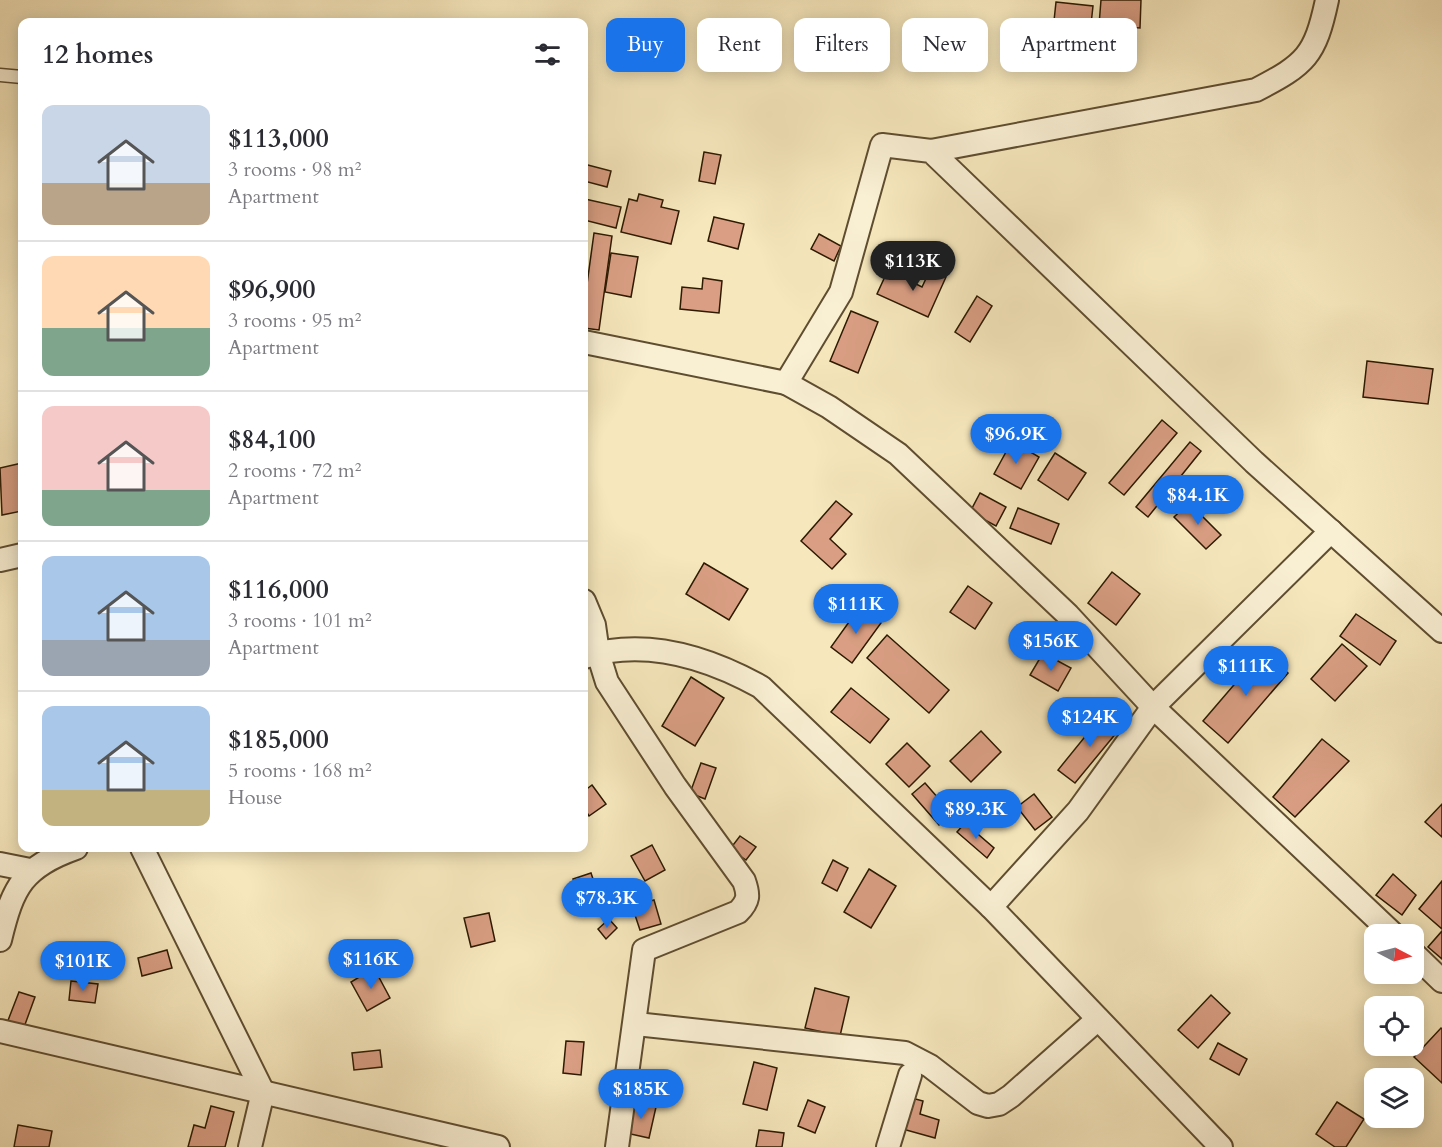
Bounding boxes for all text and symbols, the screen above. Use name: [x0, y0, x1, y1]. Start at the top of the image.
chip: Buy: [606, 18, 685, 72]
chip: Rent: [697, 18, 782, 72]
chip: Filters: [794, 18, 890, 72]
chip: New: [902, 18, 988, 72]
chip: Apartment: [1000, 18, 1137, 72]
text: 12 homes: [42, 37, 153, 72]
icon: filters: [531, 38, 564, 71]
text: $113,000: [228, 121, 329, 156]
icon: home: [90, 129, 162, 201]
text: 3 rooms · 98 m²: [228, 156, 361, 183]
text: Apartment: [228, 183, 319, 210]
pin: $113K: [871, 241, 955, 292]
text: $113K: [884, 247, 942, 274]
text: $96,900: [228, 272, 316, 307]
icon: home: [90, 280, 162, 352]
text: 3 rooms · 95 m²: [228, 307, 361, 334]
text: Apartment: [228, 334, 319, 361]
pin: $96.9K: [967, 414, 1065, 465]
text: $96.9K: [985, 420, 1047, 447]
text: $84,100: [228, 422, 316, 457]
icon: home: [90, 430, 162, 502]
text: 2 rooms · 72 m²: [228, 457, 361, 484]
pin: $84.1K: [1149, 475, 1247, 526]
text: $84.1K: [1167, 481, 1229, 508]
text: Apartment: [228, 484, 319, 511]
text: $116,000: [228, 572, 329, 607]
icon: home: [90, 580, 162, 652]
pin: $111K: [814, 584, 898, 635]
text: $111K: [827, 590, 885, 617]
text: 3 rooms · 101 m²: [228, 607, 372, 634]
pin: $156K: [1009, 621, 1093, 672]
text: $156K: [1022, 627, 1080, 654]
text: Apartment: [228, 634, 319, 661]
pin: $111K: [1204, 646, 1288, 697]
text: $111K: [1217, 652, 1275, 679]
pin: $124K: [1048, 697, 1132, 748]
text: $124K: [1061, 703, 1119, 730]
text: $185,000: [228, 722, 329, 757]
icon: home: [90, 730, 162, 802]
text: 5 rooms · 168 m²: [228, 757, 372, 784]
text: House: [228, 784, 282, 811]
pin: $89.3K: [927, 789, 1025, 840]
text: $89.3K: [945, 795, 1007, 822]
pin: $78.3K: [558, 878, 656, 929]
text: $78.3K: [576, 884, 638, 911]
north arrow: [1364, 924, 1424, 984]
map controls: [1364, 924, 1424, 1128]
pin: $116K: [329, 939, 413, 990]
pin: $101K: [41, 941, 125, 992]
text: $116K: [342, 945, 400, 972]
text: $101K: [54, 947, 112, 974]
button: locate: [1364, 996, 1424, 1056]
button: layers: [1364, 1068, 1424, 1128]
pin: $185K: [599, 1069, 683, 1120]
text: $185K: [612, 1075, 670, 1102]

